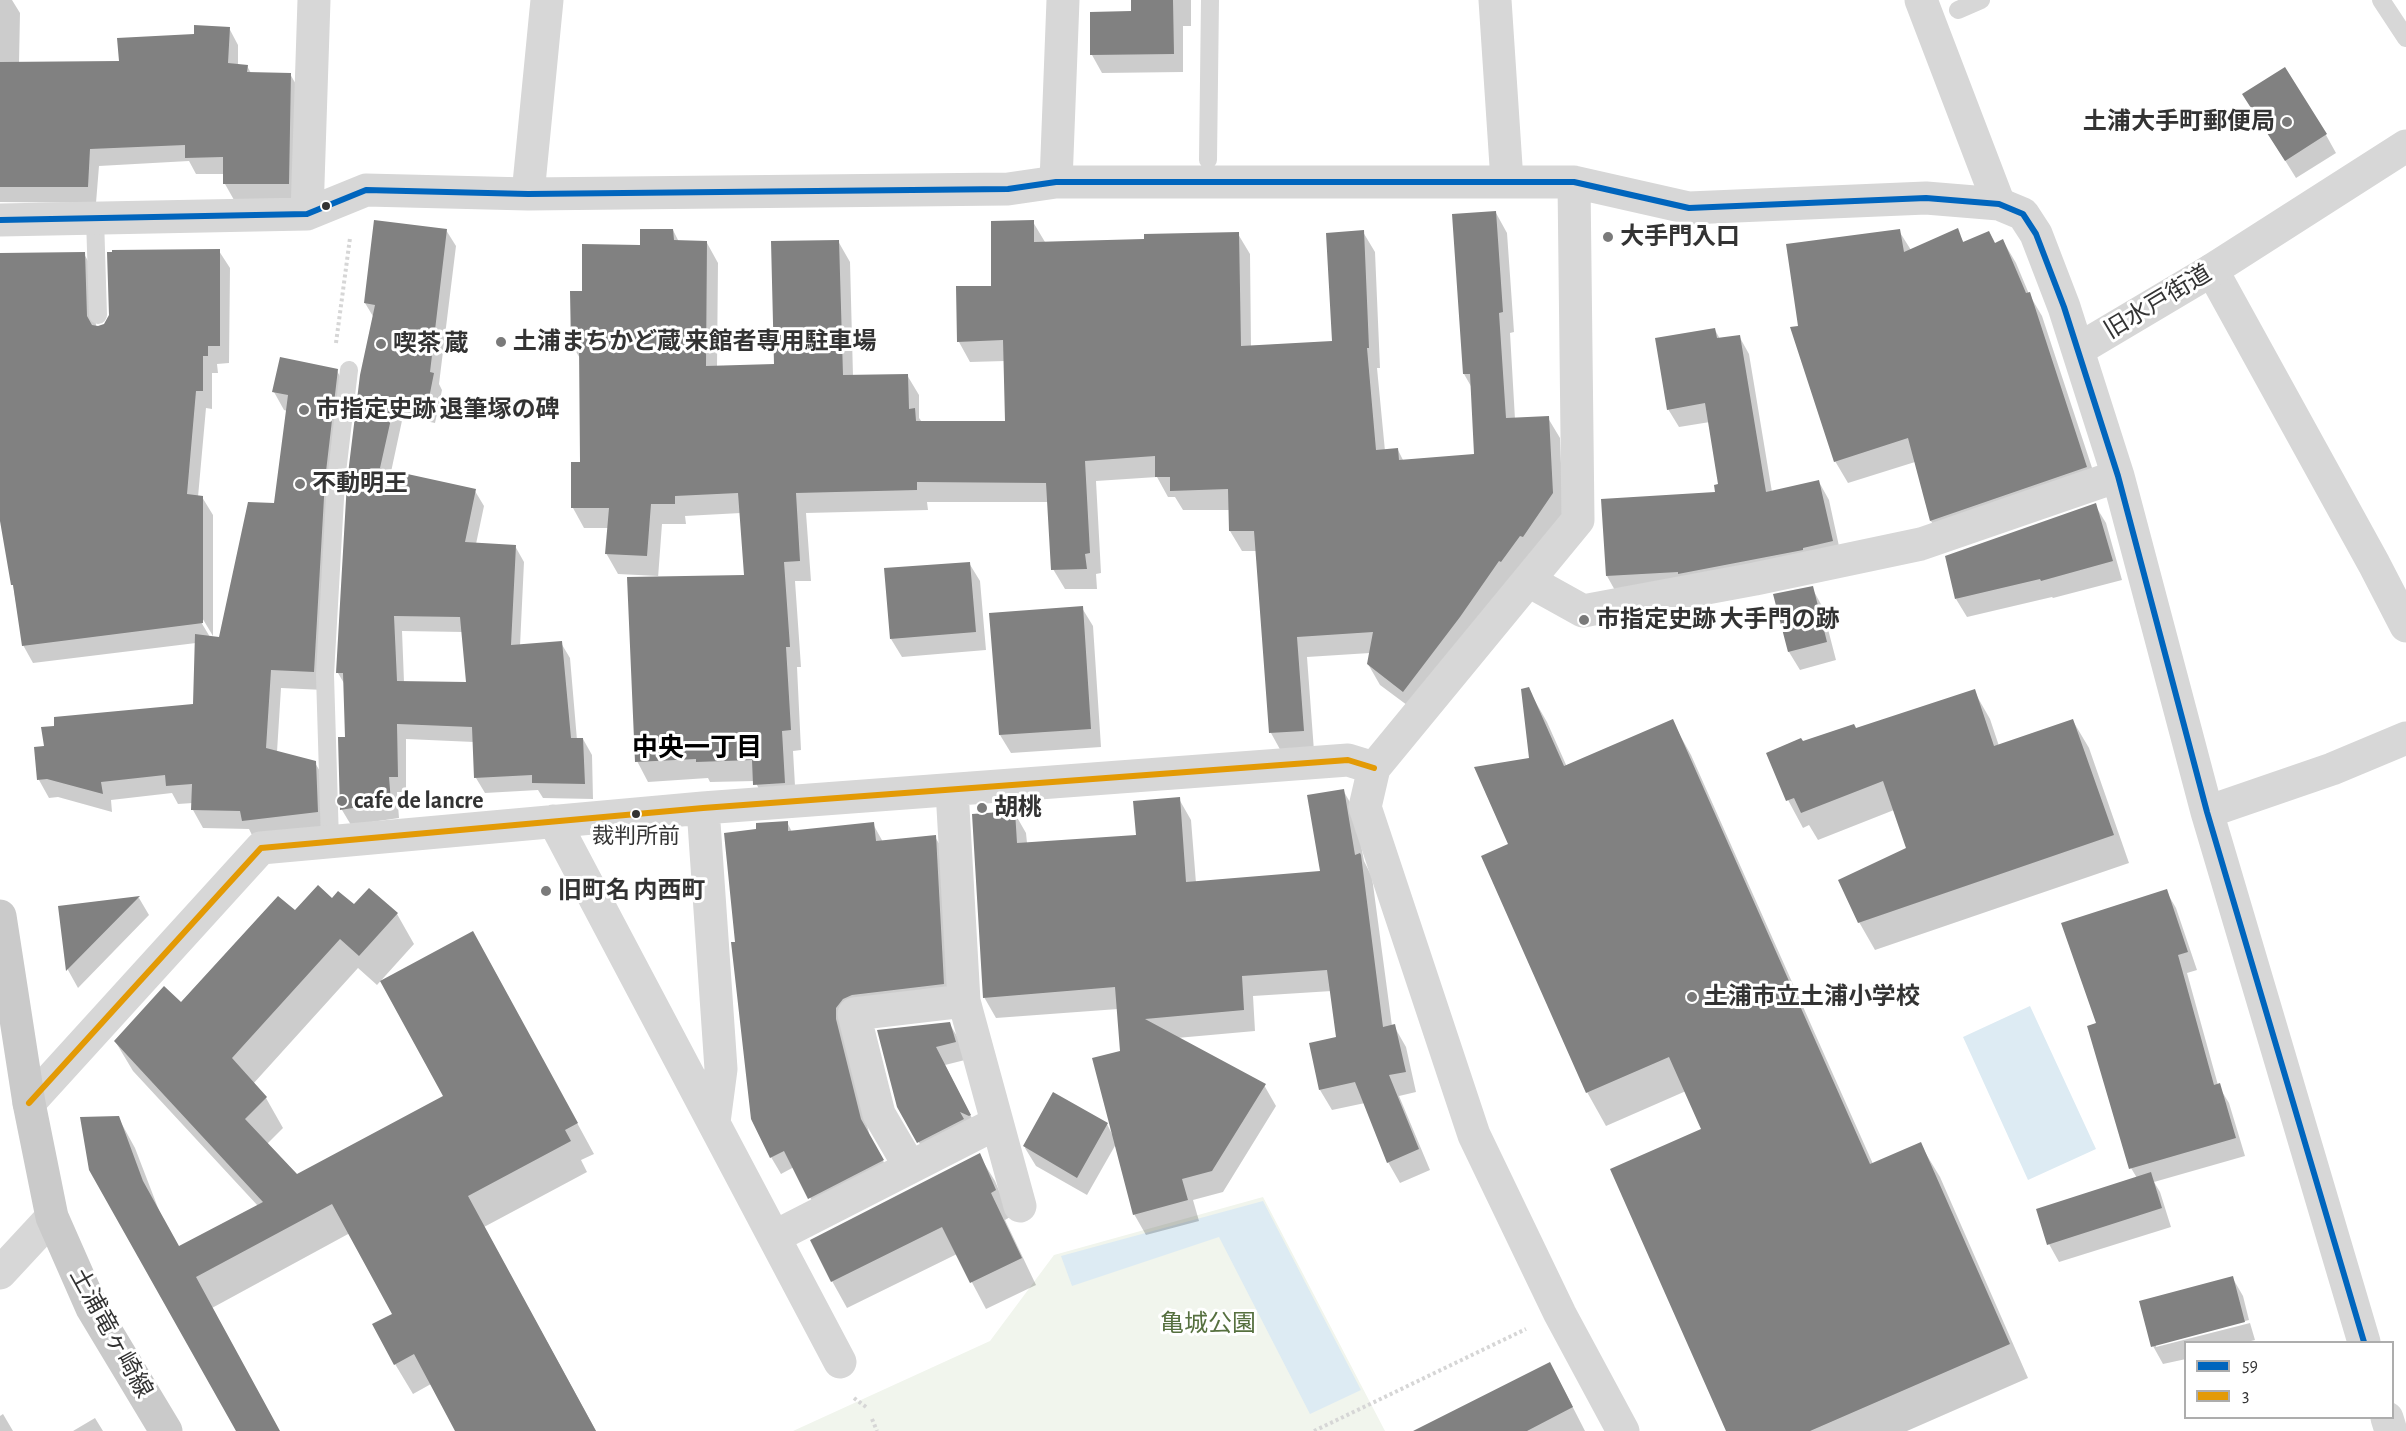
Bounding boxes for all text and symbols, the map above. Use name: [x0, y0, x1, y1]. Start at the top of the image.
place label: 土浦大手町郵便局: [2083, 108, 2275, 136]
marker: 土浦大手町郵便局: [2280, 115, 2294, 129]
unlabelled marker: [320, 200, 332, 212]
place label: 大手門入口: [1620, 223, 1740, 251]
marker: 大手門入口: [1601, 230, 1615, 244]
street label: 旧水戸街道: [2099, 259, 2217, 345]
place label: 土浦まちかど蔵 来館者専用駐車場: [513, 328, 877, 356]
place label: 喫茶 蔵: [393, 330, 469, 358]
marker: 土浦まちかど蔵 来館者専用駐車場: [494, 335, 508, 349]
marker: 喫茶 蔵: [374, 337, 388, 351]
place label: 市指定史跡 退筆塚の碑: [316, 396, 560, 424]
marker: 市指定史跡 退筆塚の碑: [297, 403, 311, 417]
place label: 不動明王: [312, 470, 408, 498]
marker: 不動明王: [293, 477, 307, 491]
place label: 市指定史跡 大手門の跡: [1596, 606, 1840, 634]
marker: 市指定史跡 大手門の跡: [1577, 613, 1591, 627]
district label: 中央一丁目: [632, 732, 762, 764]
place label: cafe de lancre: [354, 787, 484, 815]
marker: cafe de lancre: [335, 794, 349, 808]
place label: 胡桃: [994, 794, 1042, 822]
marker: 胡桃: [975, 801, 989, 815]
marker: 裁判所前: [630, 808, 642, 820]
place label: 裁判所前: [592, 823, 680, 849]
place label: 旧町名 内西町: [558, 877, 706, 905]
marker: 旧町名 内西町: [539, 884, 553, 898]
place label: 土浦市立土浦小学校: [1704, 983, 1920, 1011]
marker: 土浦市立土浦小学校: [1685, 990, 1699, 1004]
street label: 土浦竜ヶ崎線: [63, 1263, 159, 1403]
park label: 亀城公園: [1160, 1310, 1256, 1338]
legend: [2184, 1341, 2394, 1419]
text: 59: [2242, 1357, 2258, 1375]
text: 3: [2242, 1387, 2249, 1405]

